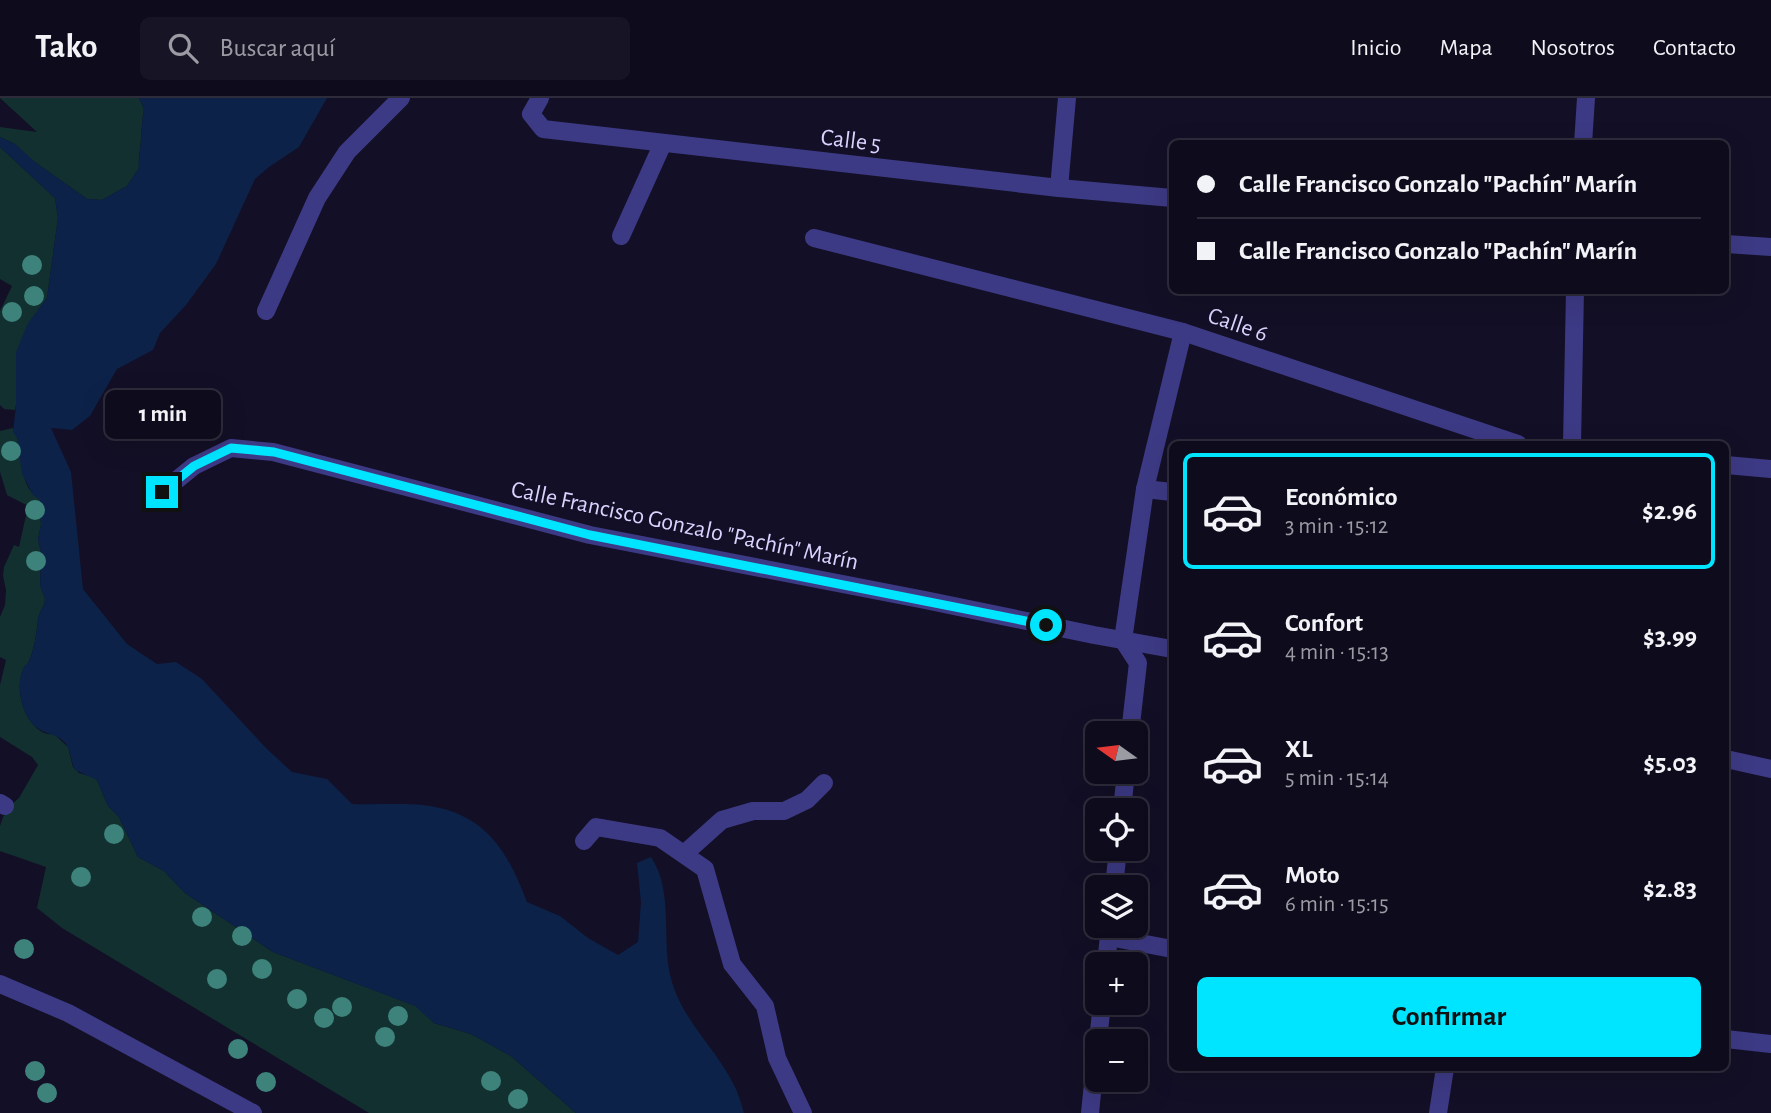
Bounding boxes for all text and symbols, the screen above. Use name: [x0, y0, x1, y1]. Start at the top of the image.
search box: [140, 17, 630, 80]
icon: search: [164, 29, 202, 67]
text: Tako: [35, 31, 98, 64]
text: Buscar aquí: [220, 35, 335, 61]
text: Inicio: [1350, 36, 1401, 60]
text: Mapa: [1439, 36, 1493, 60]
text: Nosotros: [1531, 36, 1615, 60]
text: Contacto: [1653, 36, 1736, 60]
street label: Calle 5: [819, 125, 882, 157]
text: Calle Francisco Gonzalo "Pachín" Marín: [1239, 171, 1637, 197]
text: Calle Francisco Gonzalo "Pachín" Marín: [1239, 238, 1637, 264]
street label: Calle 6: [1205, 304, 1271, 346]
callout: 1 min: [104, 390, 220, 440]
text: 1 min: [139, 403, 187, 426]
route end: [146, 476, 178, 508]
street label: Calle Francisco Gonzalo "Pachín" Marín: [509, 477, 861, 575]
icon: car: [1201, 480, 1264, 543]
text: Económico: [1285, 484, 1398, 510]
text: $2.96: [1642, 498, 1697, 524]
text: 3 min · 15:12: [1285, 515, 1388, 538]
icon: car: [1201, 606, 1264, 669]
route start: [1030, 609, 1062, 641]
text: Confort: [1285, 610, 1363, 636]
text: $3.99: [1643, 624, 1697, 650]
text: 4 min · 15:13: [1285, 641, 1389, 664]
north arrow: [1085, 721, 1148, 784]
map controls: [1085, 721, 1148, 1092]
icon: car: [1201, 732, 1264, 795]
text: XL: [1285, 736, 1312, 762]
text: $5.03: [1643, 750, 1697, 776]
text: 5 min · 15:14: [1285, 767, 1389, 790]
button: locate: [1085, 798, 1148, 861]
icon: car: [1201, 858, 1264, 921]
text: Moto: [1285, 862, 1340, 888]
button: layers: [1085, 875, 1148, 938]
text: $2.83: [1643, 876, 1697, 902]
text: 6 min · 15:15: [1285, 893, 1389, 916]
button: +: [1085, 952, 1148, 1015]
button: Confirmar: [1197, 977, 1701, 1057]
button: −: [1085, 1029, 1148, 1092]

